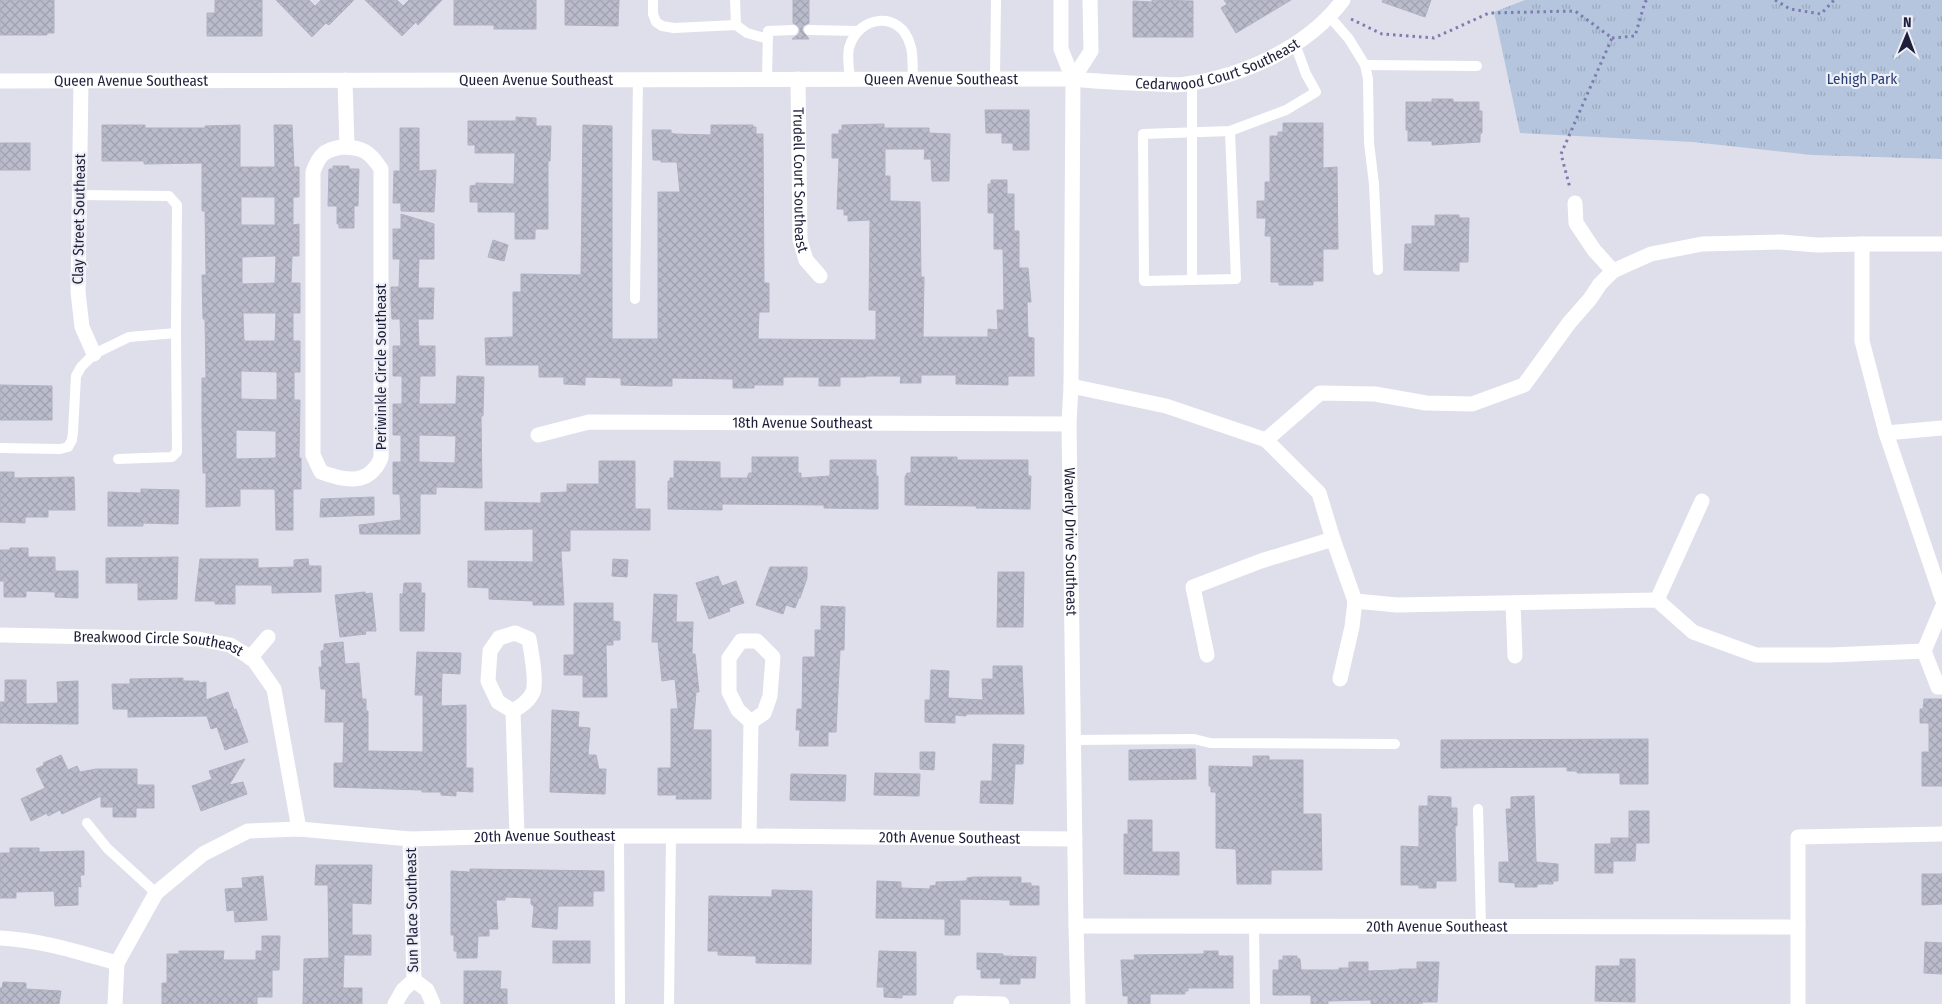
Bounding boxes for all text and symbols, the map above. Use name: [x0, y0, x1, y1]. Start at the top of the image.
north arrow: [1882, 10, 1932, 60]
text: N: [1903, 14, 1912, 31]
street label: Cedarwood Court Southeast: [1135, 35, 1303, 94]
street label: Queen Avenue Southeast: [864, 70, 1018, 88]
park label: Lehigh Park: [1827, 70, 1897, 88]
street label: Queen Avenue Southeast: [459, 71, 613, 89]
street label: Queen Avenue Southeast: [54, 72, 208, 90]
street label: Trudell Court Southeast: [789, 107, 812, 255]
street label: Clay Street Southeast: [69, 153, 89, 285]
street label: Periwinkle Circle Southeast: [372, 284, 390, 450]
street label: 18th Avenue Southeast: [732, 414, 873, 432]
street label: Waverly Drive Southeast: [1061, 467, 1081, 616]
street label: Breakwood Circle Southeast: [73, 627, 247, 660]
street label: 20th Avenue Southeast: [474, 827, 615, 846]
street label: 20th Avenue Southeast: [879, 828, 1020, 847]
street label: Sun Place Southeast: [402, 847, 422, 972]
street label: 20th Avenue Southeast: [1366, 917, 1508, 936]

